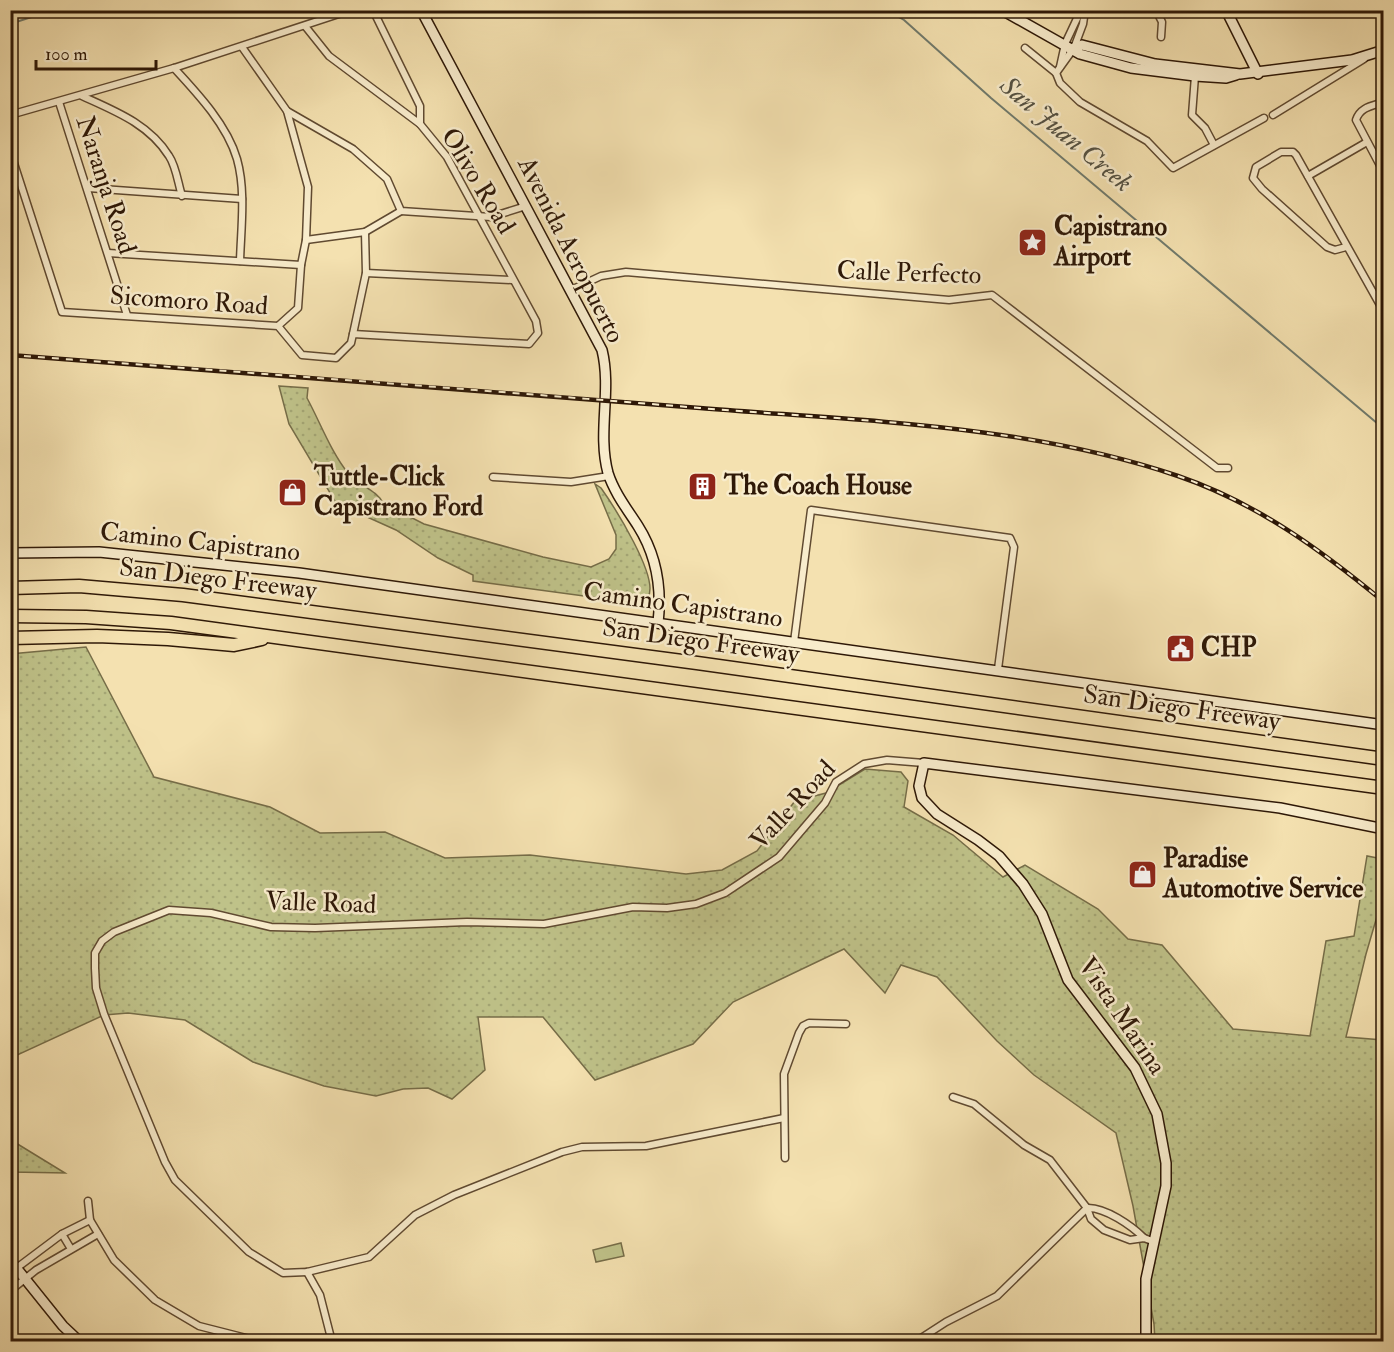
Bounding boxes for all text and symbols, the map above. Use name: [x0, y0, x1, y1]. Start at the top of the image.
scale bar: [36, 33, 156, 71]
text: 100 m: [45, 43, 88, 66]
water label: San Juan Creek: [992, 68, 1139, 199]
street label: Naranja Road: [69, 112, 143, 258]
street label: Olivo Road: [434, 122, 522, 240]
street label: Avenida Aeropuerto: [509, 151, 632, 349]
place label: Capistrano Airport: [1053, 211, 1168, 274]
place icon: Capistrano Airport: [1017, 226, 1049, 258]
street label: Calle Perfecto: [836, 254, 982, 292]
street label: Sicomoro Road: [109, 280, 269, 323]
place label: Tuttle-Click Capistrano Ford: [313, 461, 483, 524]
building icon: The Coach House: [687, 470, 719, 502]
place label: The Coach House: [723, 470, 912, 502]
shop icon: Tuttle-Click Capistrano Ford: [277, 476, 309, 508]
street label: Camino Capistrano: [98, 516, 302, 569]
street label: San Diego Freeway: [118, 551, 319, 607]
street label: Camino Capistrano: [581, 575, 785, 636]
street label: San Diego Freeway: [600, 611, 802, 671]
public building icon: CHP: [1164, 632, 1196, 664]
place label: CHP: [1201, 632, 1257, 664]
street label: San Diego Freeway: [1081, 678, 1283, 738]
street label: Valle Road: [744, 753, 843, 856]
place label: Paradise Automotive Service: [1162, 843, 1364, 905]
shop icon: Paradise Automotive Service: [1126, 858, 1158, 890]
street label: Valle Road: [265, 885, 377, 921]
street label: Vista Marina: [1071, 951, 1173, 1081]

